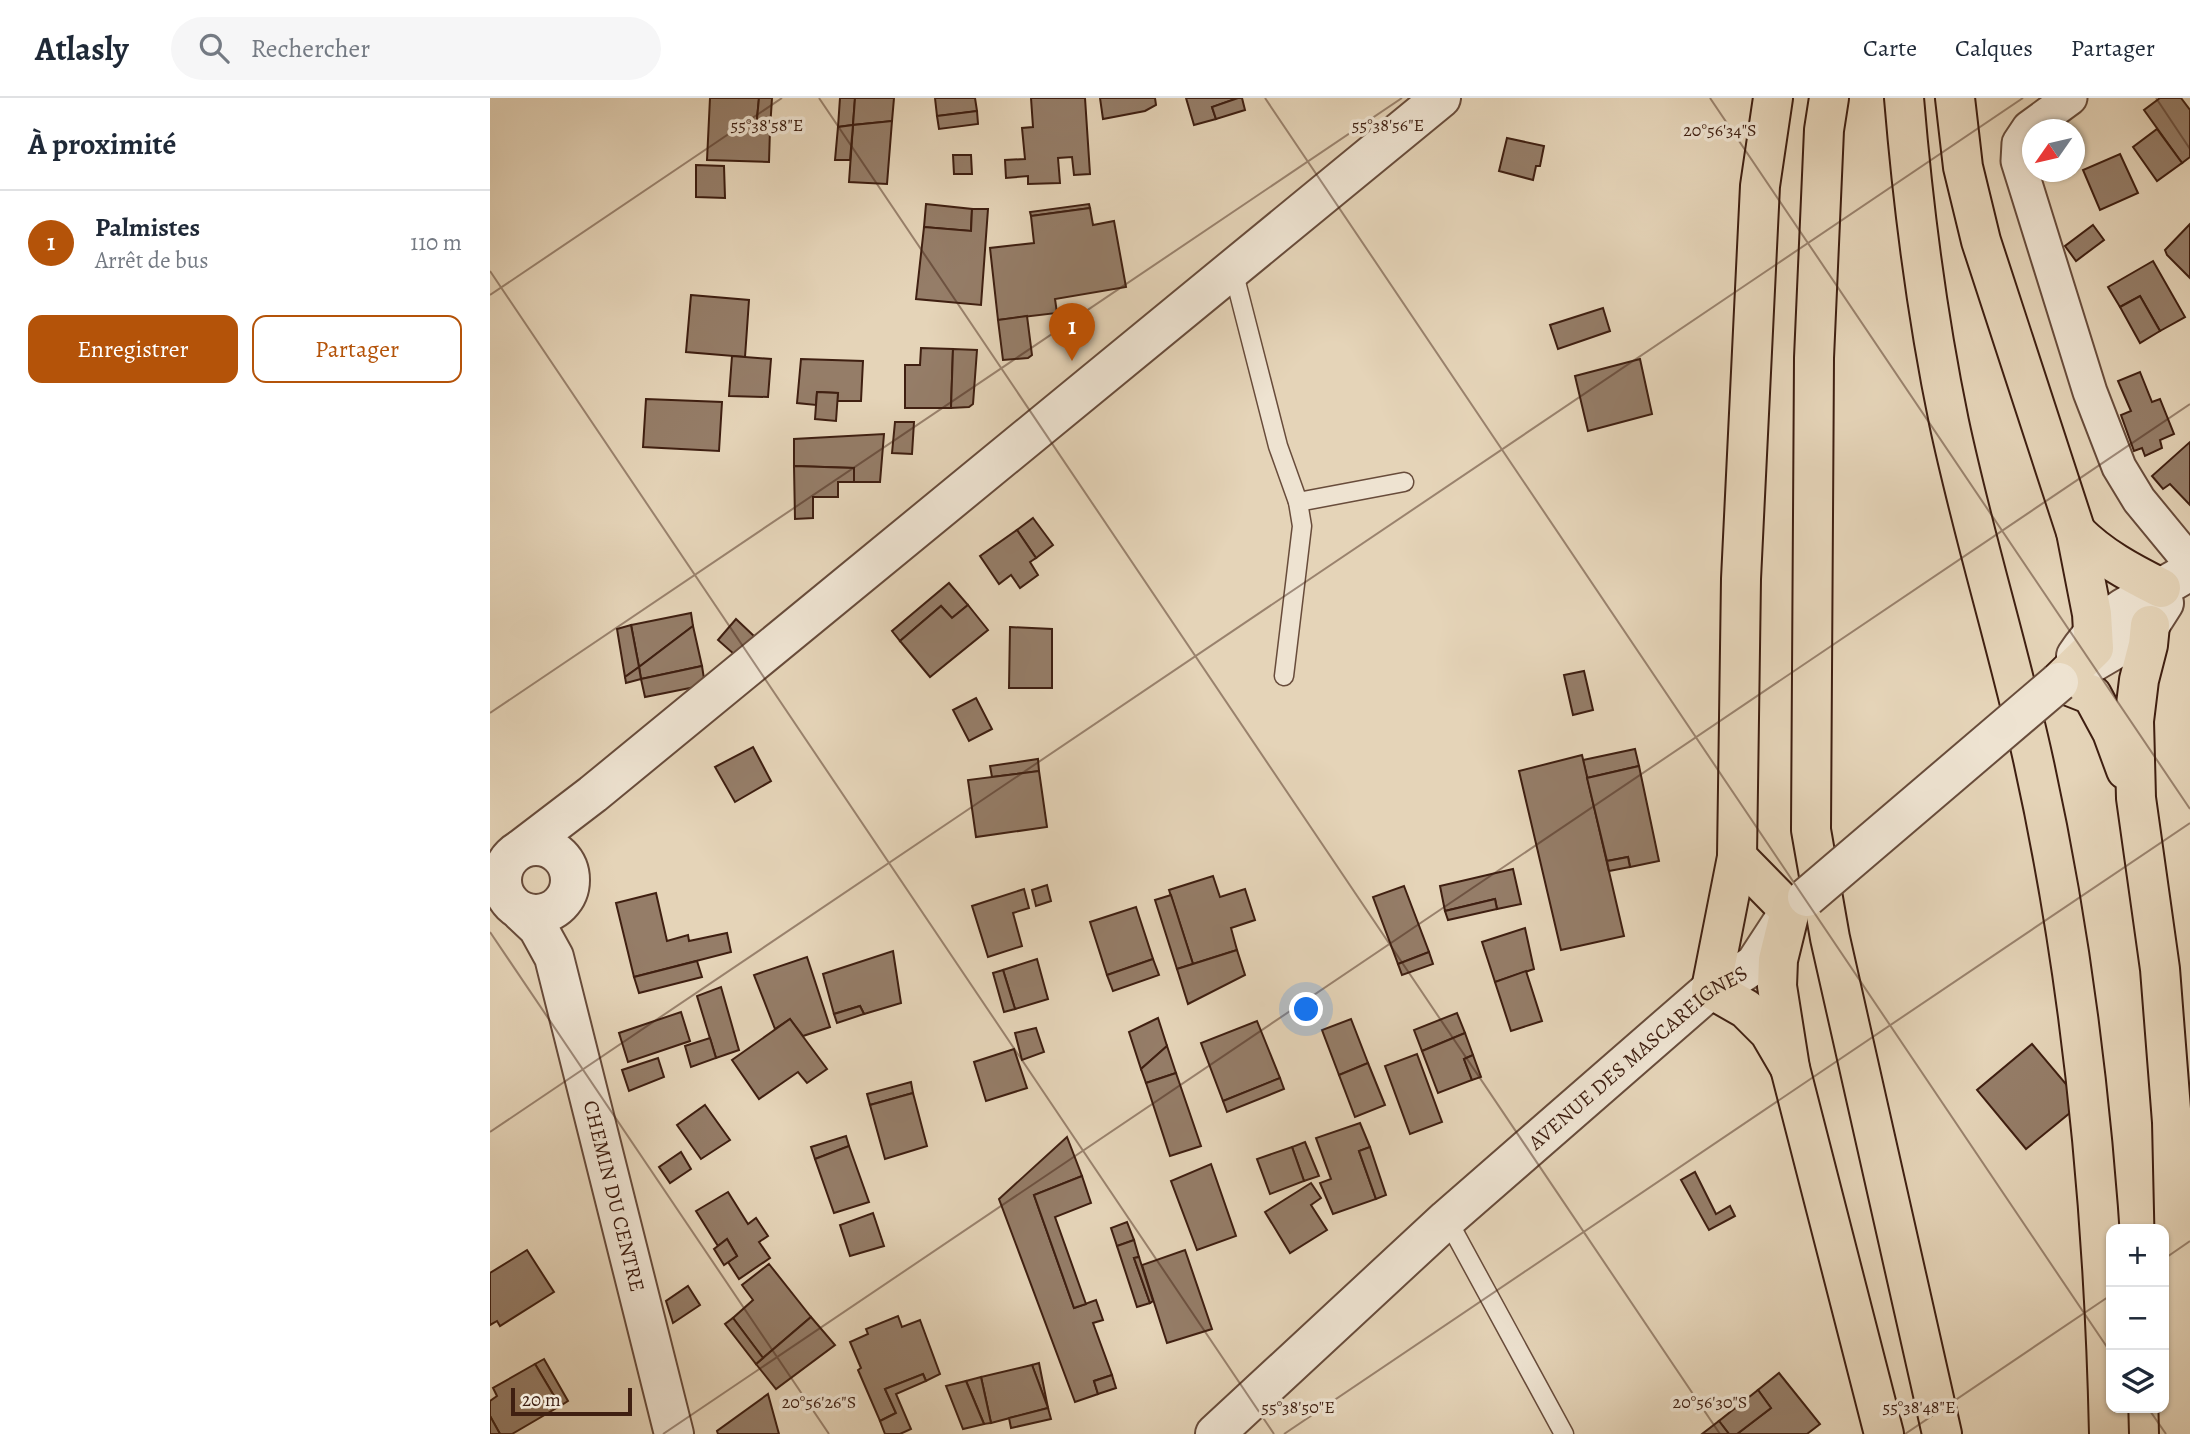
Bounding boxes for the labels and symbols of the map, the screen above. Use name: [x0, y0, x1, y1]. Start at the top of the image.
text: 55°38'58"E: [731, 113, 803, 137]
text: 55°38'56"E: [1352, 113, 1424, 137]
text: 20°56'34"S: [1683, 118, 1757, 142]
north arrow: [2022, 119, 2085, 182]
pin: 1: [1049, 303, 1095, 361]
street label: AVENUE DES MASCAREIGNES: [1522, 959, 1753, 1157]
your location: [1289, 992, 1323, 1026]
street label: CHEMIN DU CENTRE: [577, 1097, 652, 1295]
scale bar: [511, 1385, 632, 1417]
text: 20°56'26"S: [782, 1390, 856, 1414]
text: 20°56'30"S: [1673, 1390, 1747, 1414]
text: 55°38'50"E: [1261, 1395, 1335, 1419]
text: 55°38'48"E: [1882, 1395, 1956, 1419]

